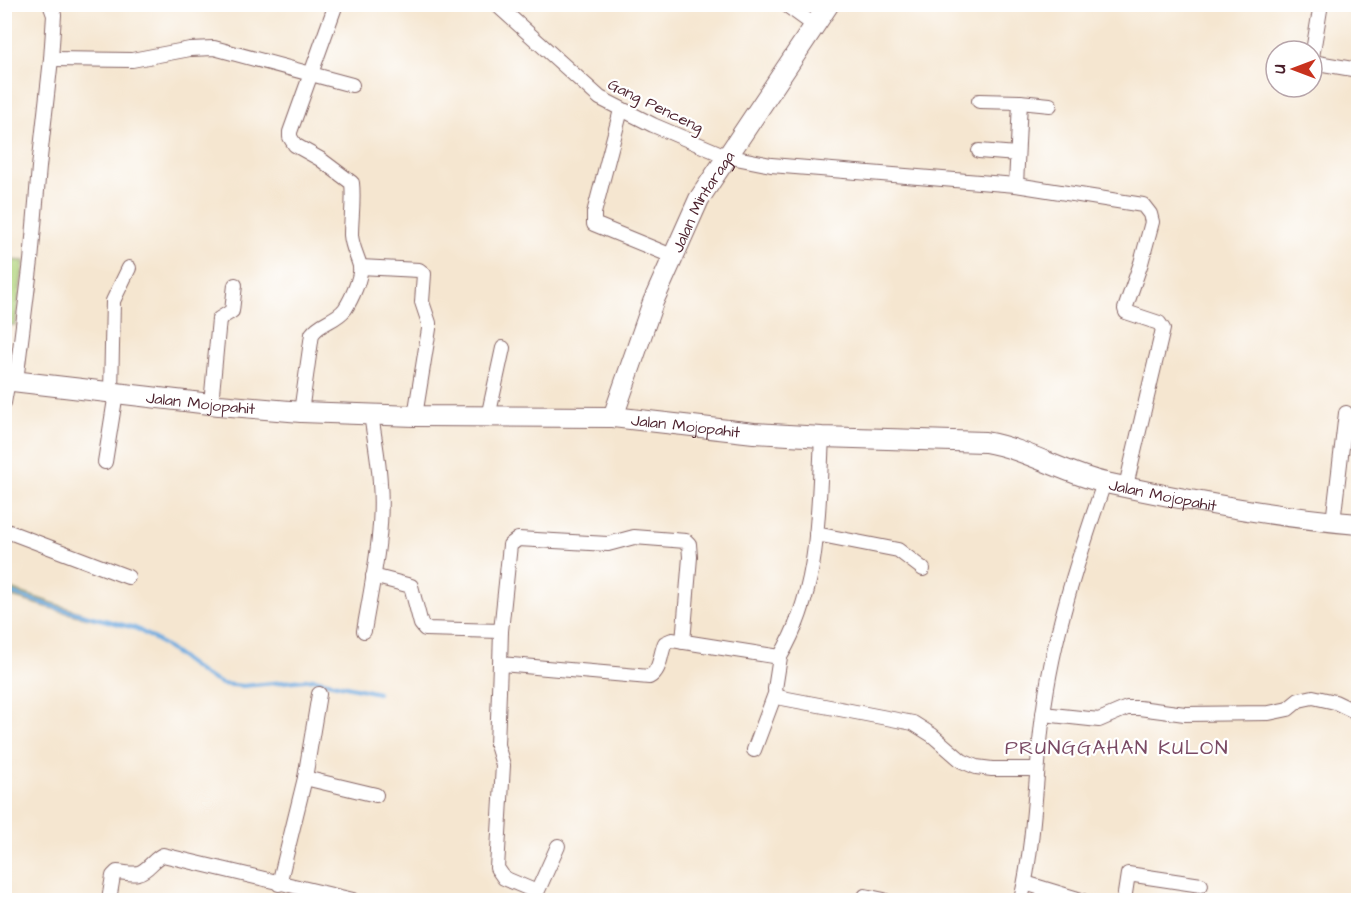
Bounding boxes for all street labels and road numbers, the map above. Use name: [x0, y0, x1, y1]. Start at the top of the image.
street label: Gang Penceng: [604, 73, 707, 139]
street label: Jalan Mintaraga: [667, 147, 740, 256]
street label: Jalan Mojopahit: [145, 387, 257, 420]
street label: Jalan Mojopahit: [630, 409, 742, 443]
street label: Jalan Mojopahit: [1107, 474, 1219, 517]

